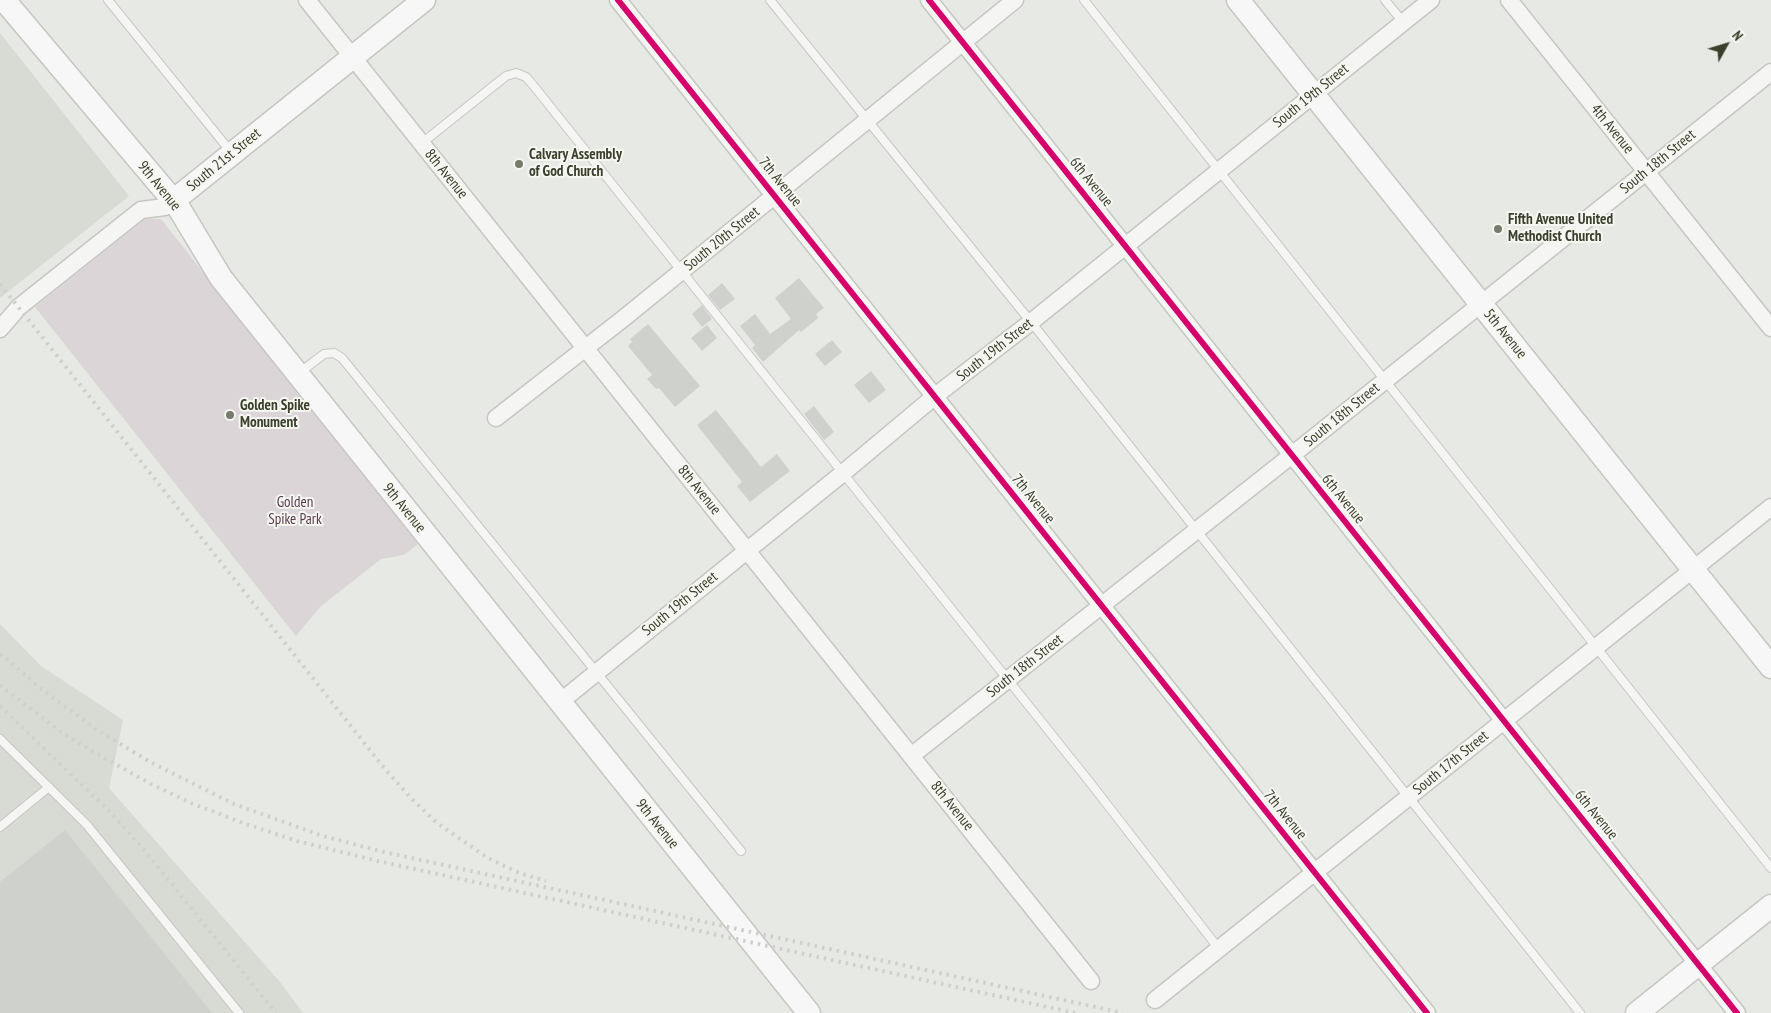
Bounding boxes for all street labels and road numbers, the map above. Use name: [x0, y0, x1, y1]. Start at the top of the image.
street label: South 19th Street: [1270, 60, 1352, 132]
street label: 4th Avenue: [1587, 101, 1637, 157]
street label: South 21st Street: [183, 125, 265, 195]
street label: South 18th Street: [1617, 126, 1699, 198]
street label: 8th Avenue: [421, 146, 471, 202]
street label: 7th Avenue: [755, 154, 805, 210]
street label: 6th Avenue: [1066, 154, 1116, 210]
street label: 9th Avenue: [134, 158, 184, 214]
street label: South 20th Street: [681, 203, 763, 275]
street label: 5th Avenue: [1480, 306, 1530, 362]
street label: South 19th Street: [953, 315, 1037, 385]
street label: South 18th Street: [1301, 379, 1383, 451]
street label: 8th Avenue: [674, 462, 724, 518]
street label: 7th Avenue: [1008, 471, 1058, 527]
street label: 6th Avenue: [1318, 471, 1368, 527]
street label: 9th Avenue: [379, 480, 429, 536]
street label: South 19th Street: [639, 568, 721, 640]
street label: South 18th Street: [983, 631, 1067, 701]
street label: South 17th Street: [1410, 727, 1492, 799]
street label: 8th Avenue: [927, 778, 977, 834]
street label: 7th Avenue: [1260, 787, 1310, 843]
street label: 6th Avenue: [1571, 787, 1621, 843]
street label: 9th Avenue: [632, 796, 682, 852]

